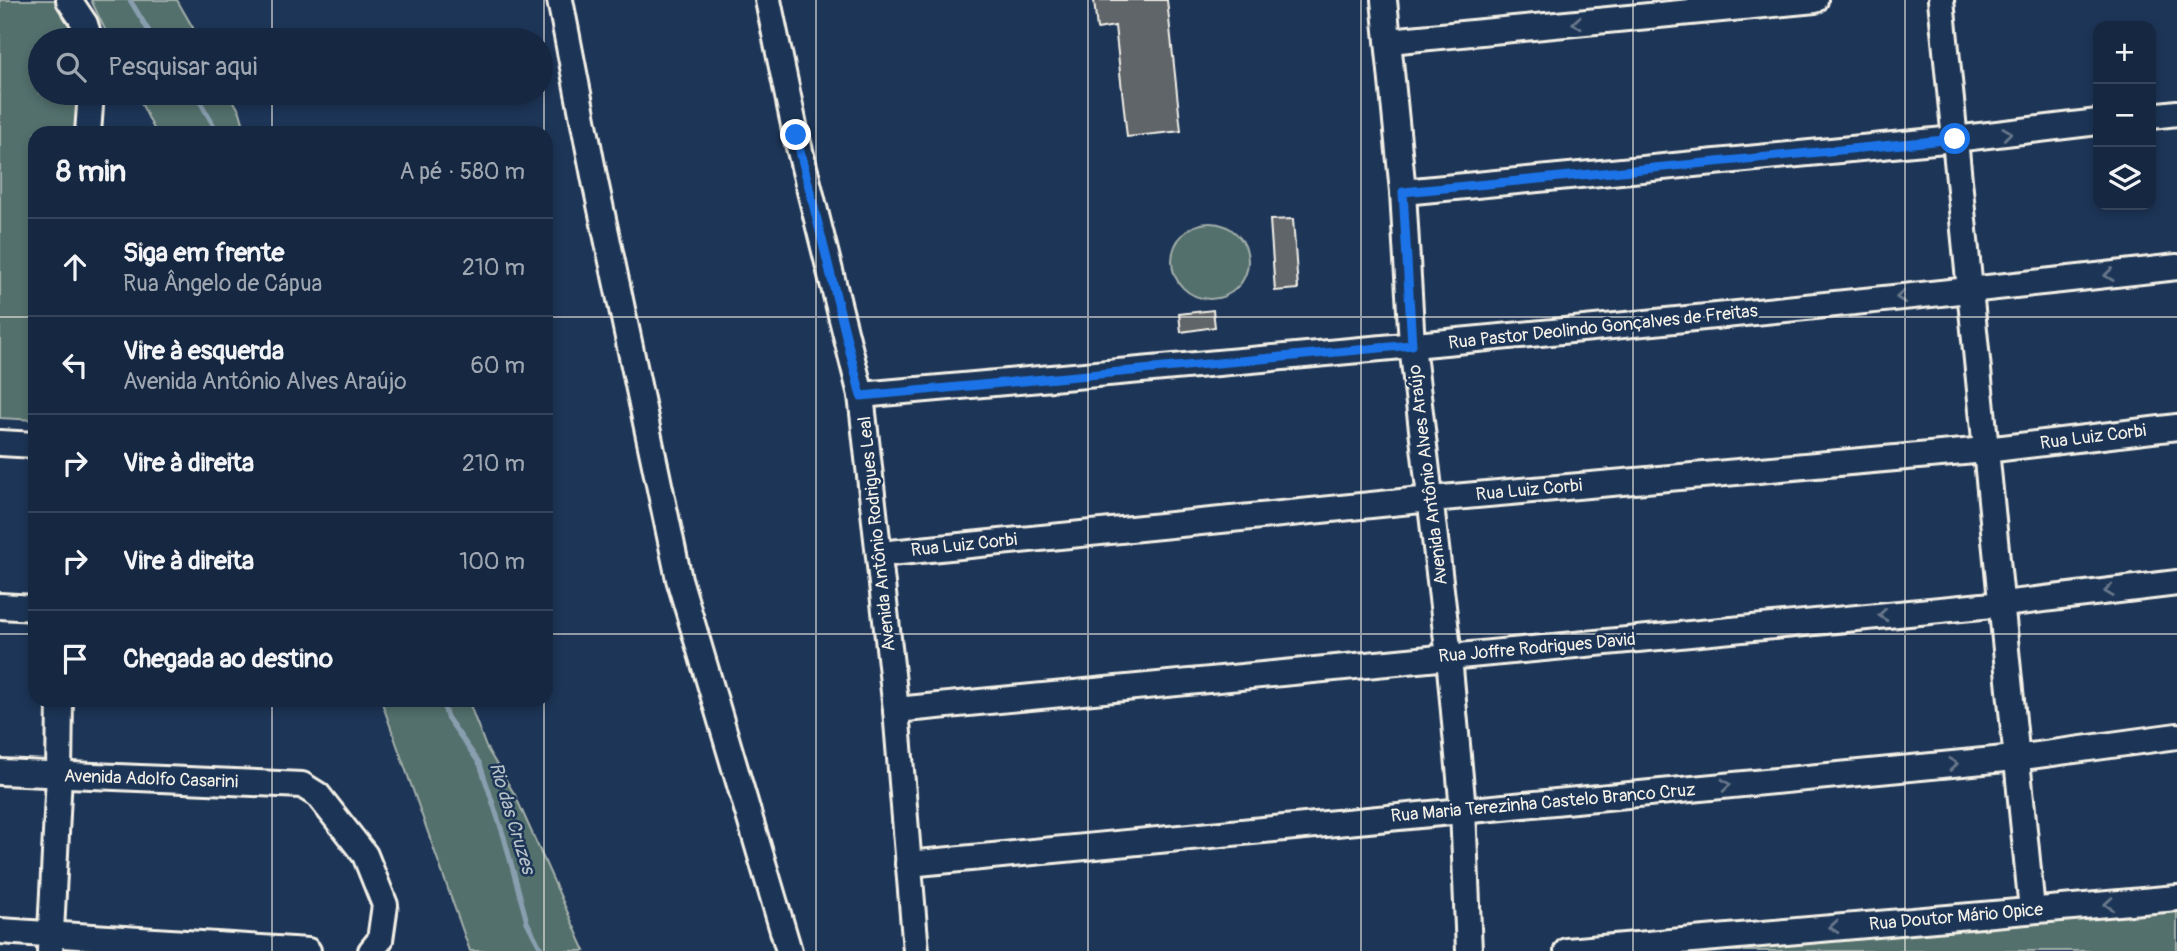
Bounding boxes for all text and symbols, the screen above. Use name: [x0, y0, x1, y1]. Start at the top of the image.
one-way arrow: [1571, 15, 1582, 30]
map controls: [2093, 21, 2156, 210]
button: +: [2093, 21, 2156, 84]
search box: [28, 28, 553, 105]
icon: search: [52, 48, 90, 86]
text: Pesquisar aqui: [108, 51, 257, 83]
button: −: [2093, 84, 2156, 147]
route end: [780, 119, 811, 150]
route start: [1939, 123, 1970, 154]
one-way arrow: [2001, 126, 2013, 141]
button: layers: [2093, 147, 2156, 210]
text: 8 min: [56, 153, 126, 190]
text: A pé · 580 m: [399, 157, 525, 186]
text: Siga em frente: [123, 237, 284, 269]
icon: ahead: [56, 248, 94, 286]
text: 210 m: [462, 253, 525, 282]
one-way arrow: [2103, 267, 2115, 282]
text: Rua Ângelo de Cápua: [123, 269, 322, 298]
one-way arrow: [1895, 290, 1907, 305]
street label: Rua Pastor Deolindo Gonçalves de Freitas: [1447, 299, 1759, 355]
text: Vire à esquerda: [123, 335, 284, 367]
icon: left: [56, 346, 94, 384]
text: 60 m: [470, 351, 525, 380]
street label: Avenida Antônio Alves Araújo: [1403, 363, 1453, 587]
text: Avenida Antônio Alves Araújo: [123, 367, 407, 396]
street label: Avenida Antônio Rodrigues Leal: [853, 415, 901, 653]
street label: Rua Luiz Corbi: [2039, 419, 2147, 455]
icon: right: [56, 444, 94, 482]
text: Vire à direita: [123, 447, 254, 479]
text: 210 m: [462, 449, 525, 478]
street label: Rua Luiz Corbi: [1475, 474, 1583, 506]
street label: Rua Luiz Corbi: [910, 528, 1018, 562]
icon: right: [56, 542, 94, 580]
text: Vire à direita: [123, 545, 254, 577]
text: 100 m: [459, 547, 525, 576]
one-way arrow: [2103, 584, 2115, 599]
one-way arrow: [1877, 607, 1888, 622]
street label: Rua Joffre Rodrigues David: [1437, 628, 1637, 668]
icon: arrive: [56, 640, 94, 678]
text: Chegada ao destino: [123, 643, 333, 675]
one-way arrow: [1947, 756, 1958, 771]
water label: Rio das Cruzes: [484, 759, 541, 879]
street label: Avenida Adolfo Casarini: [63, 764, 239, 794]
street label: Rua Maria Terezinha Castelo Branco Cruz: [1390, 778, 1696, 828]
one-way arrow: [1721, 778, 1732, 793]
one-way arrow: [2103, 896, 2115, 911]
street label: Rua Doutor Mário Opice: [1868, 898, 2044, 936]
one-way arrow: [1828, 919, 1839, 934]

